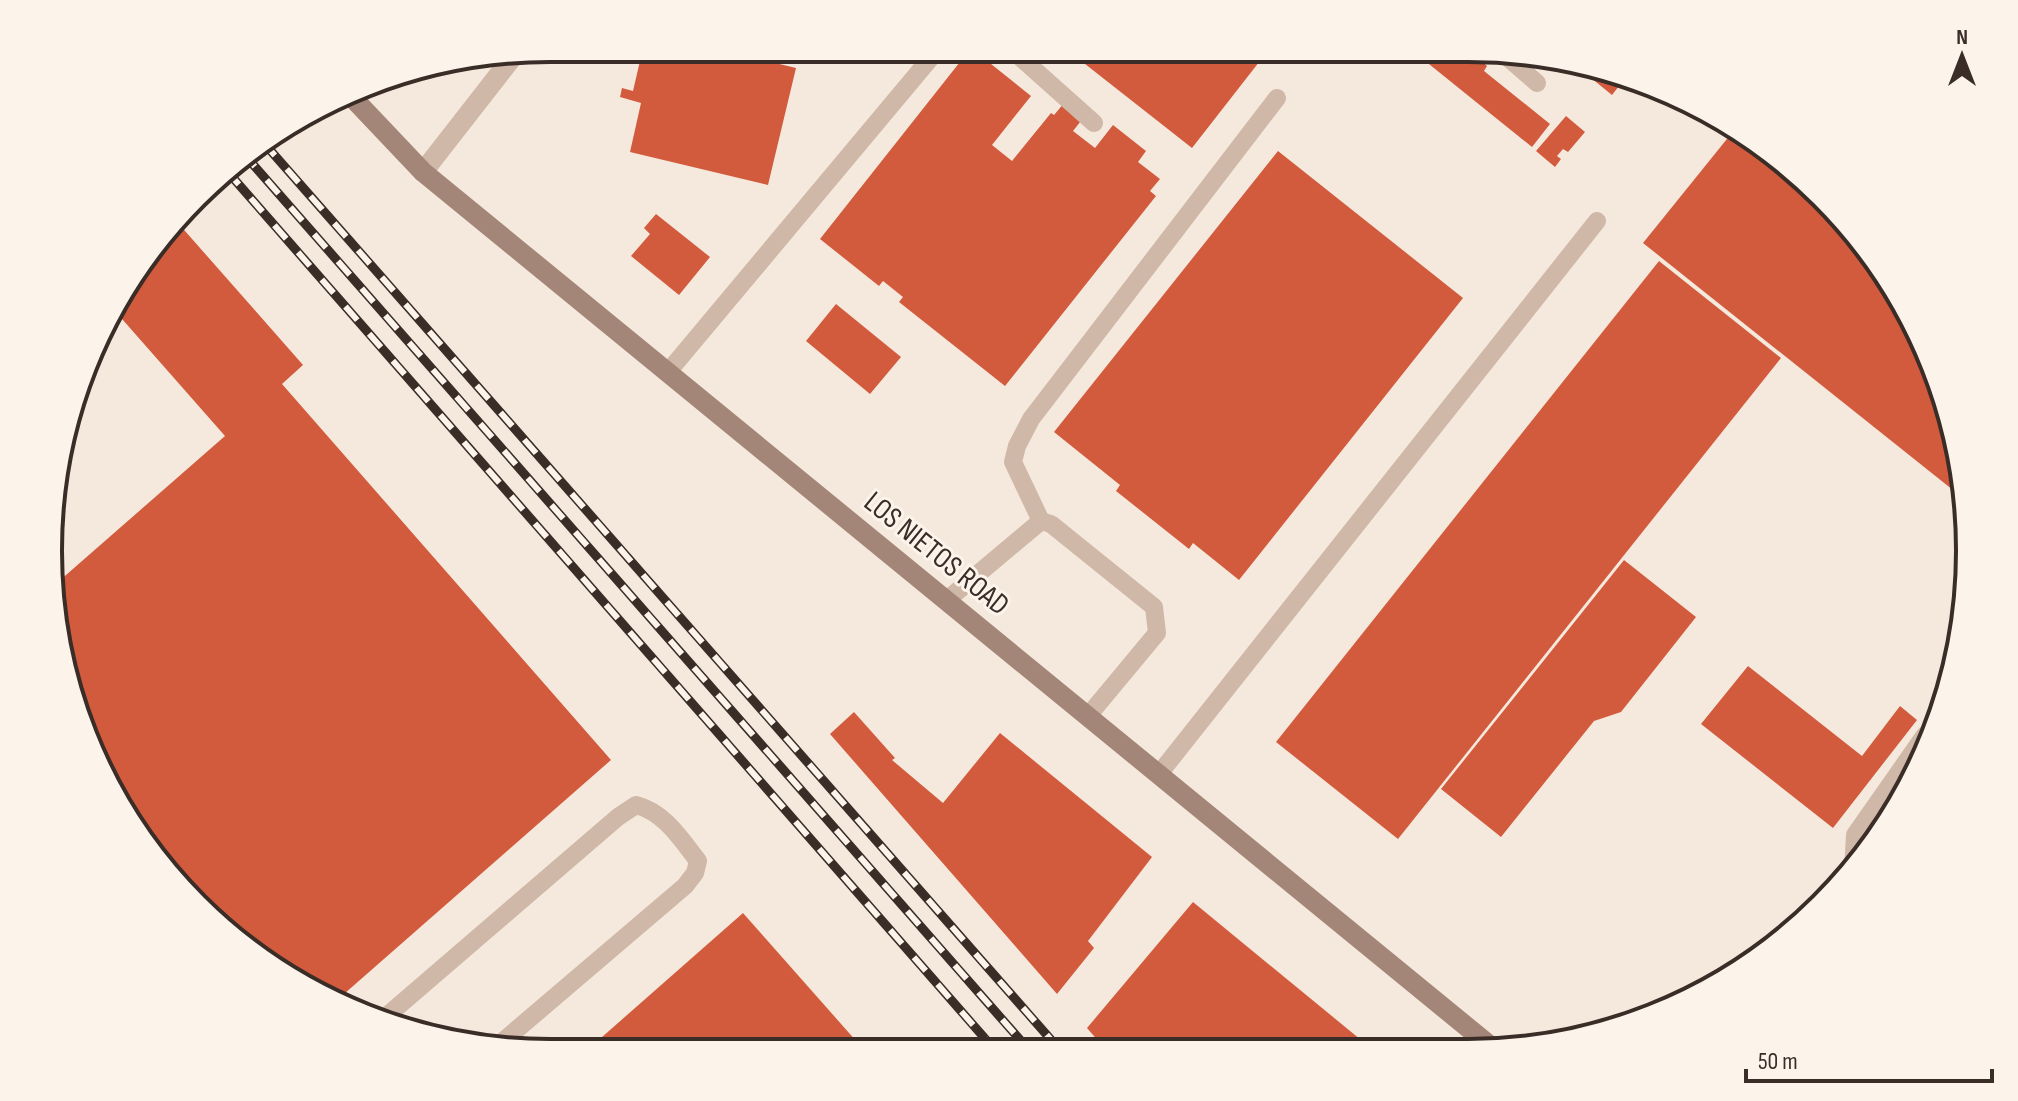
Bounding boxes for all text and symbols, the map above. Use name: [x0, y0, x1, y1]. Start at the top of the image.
north arrow: [1922, 16, 2002, 96]
text: N: [1956, 24, 1968, 51]
street label: LOS NIETOS ROAD: [857, 484, 1016, 623]
scale bar: [1746, 1033, 1992, 1083]
text: 50 m: [1758, 1047, 1798, 1076]

